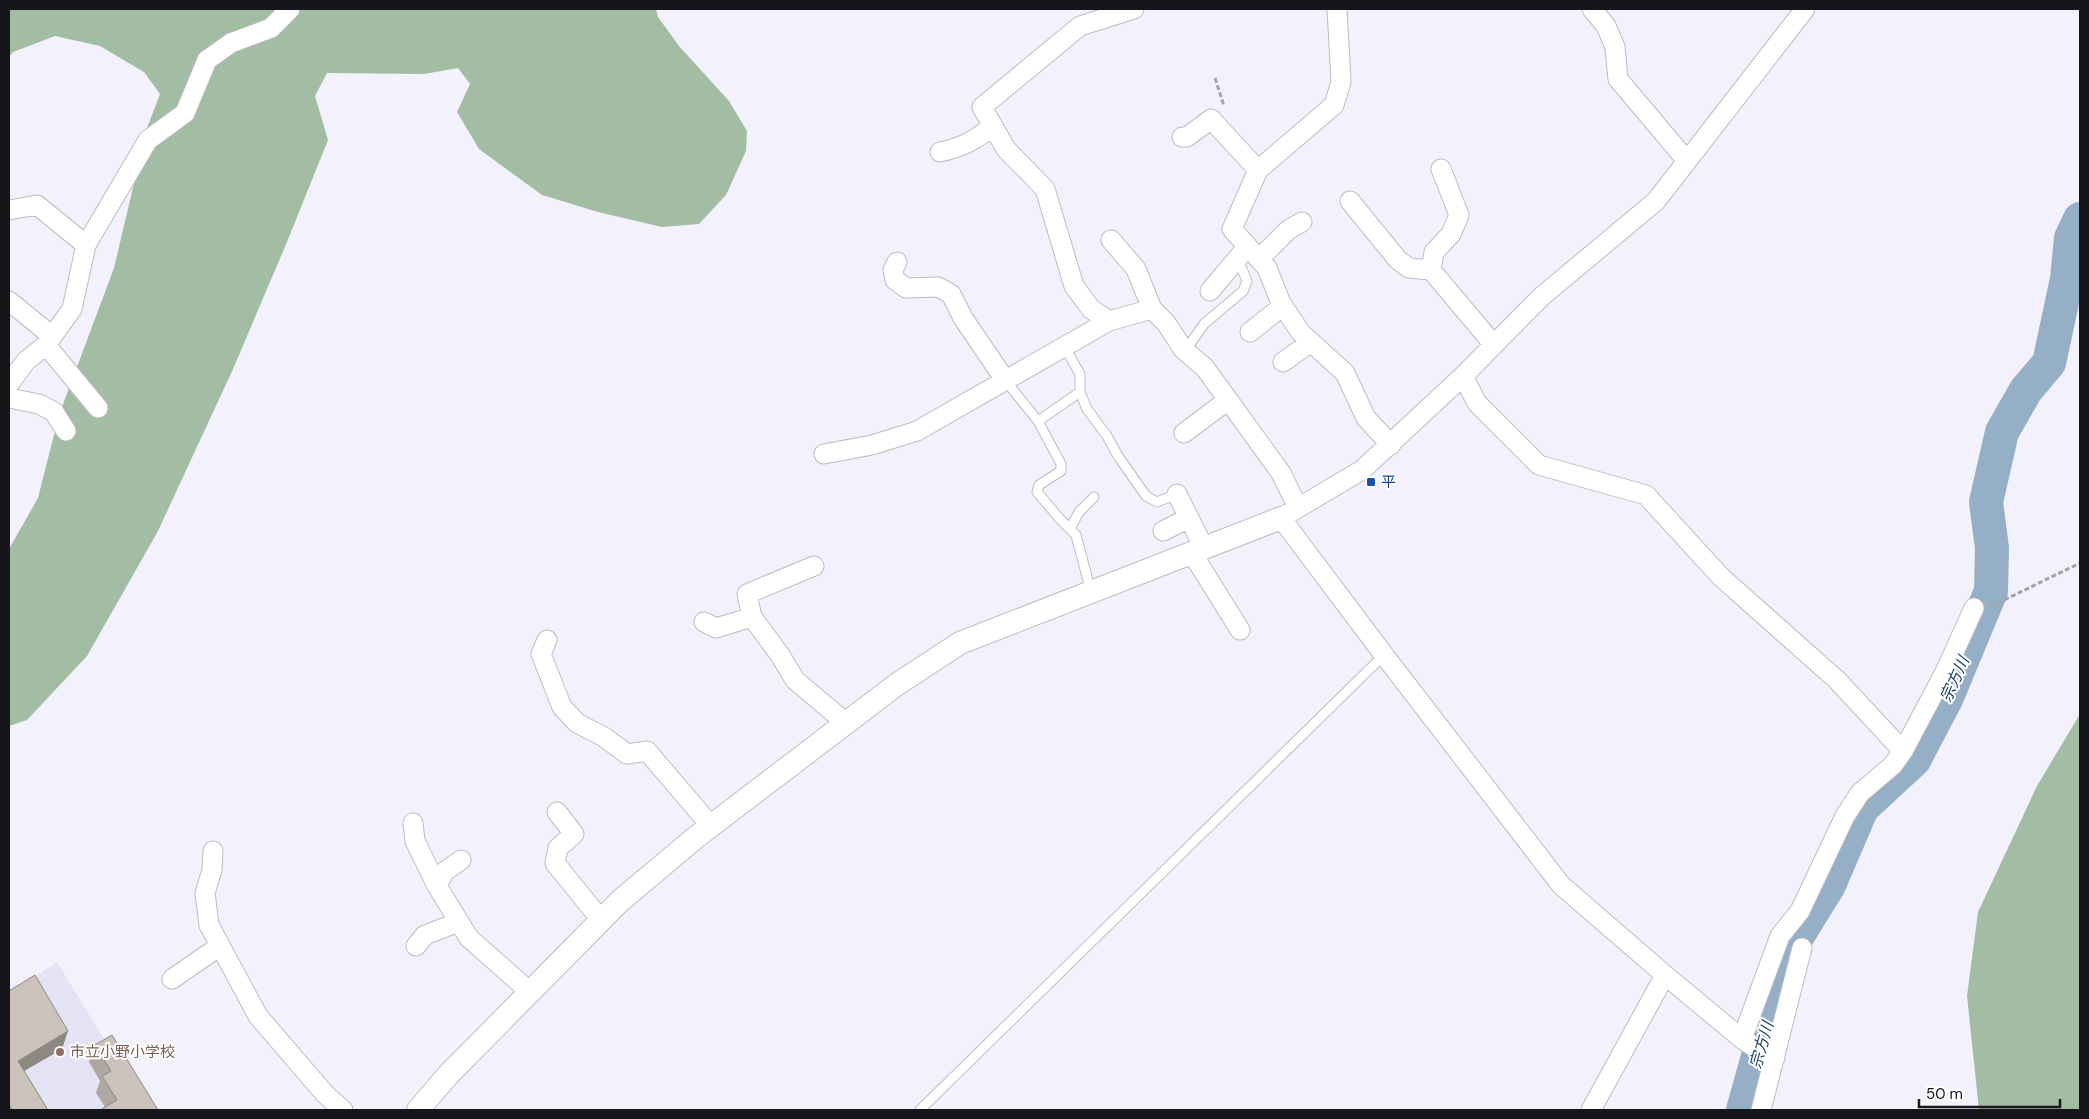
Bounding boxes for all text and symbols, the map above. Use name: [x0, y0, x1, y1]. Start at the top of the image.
place label: 平: [1381, 472, 1396, 492]
marker: 平: [1365, 476, 1377, 488]
water label: 宗方川: [1935, 651, 1975, 705]
water label: 宗方川: [1745, 1017, 1779, 1071]
place label: 市立小野小学校: [70, 1042, 175, 1062]
marker: 市立小野小学校: [54, 1046, 66, 1058]
scale bar: [1919, 1076, 2060, 1108]
text: 50 m: [1926, 1084, 1963, 1104]

